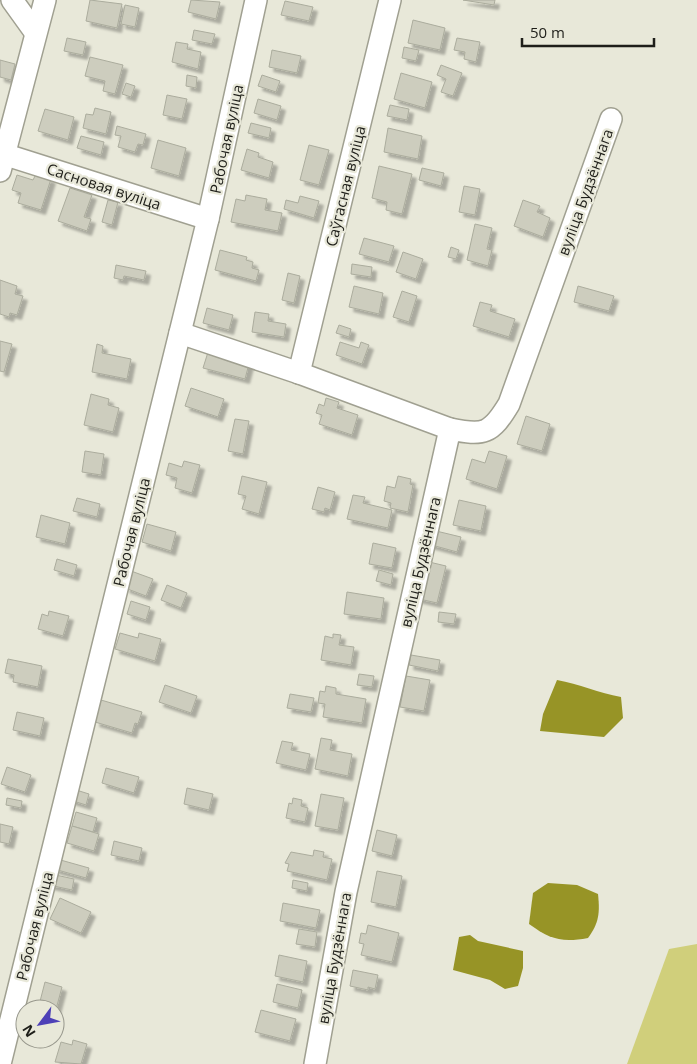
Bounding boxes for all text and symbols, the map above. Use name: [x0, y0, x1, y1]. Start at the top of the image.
scale bar: [522, 15, 654, 47]
text: 50 m: [530, 22, 565, 42]
street label: Рабочая вуліца: [205, 83, 247, 195]
street label: Саўгасная вуліца: [320, 124, 370, 248]
street label: вуліца Будзённага: [553, 126, 617, 258]
street label: Сасновая вуліца: [44, 158, 164, 214]
street label: Рабочая вуліца: [108, 476, 154, 588]
street label: вуліца Будзённага: [395, 495, 445, 629]
street label: Рабочая вуліца: [11, 870, 57, 982]
street label: вуліца Будзённага: [313, 891, 355, 1025]
north arrow: [15, 999, 65, 1049]
text: N: [17, 1021, 40, 1041]

